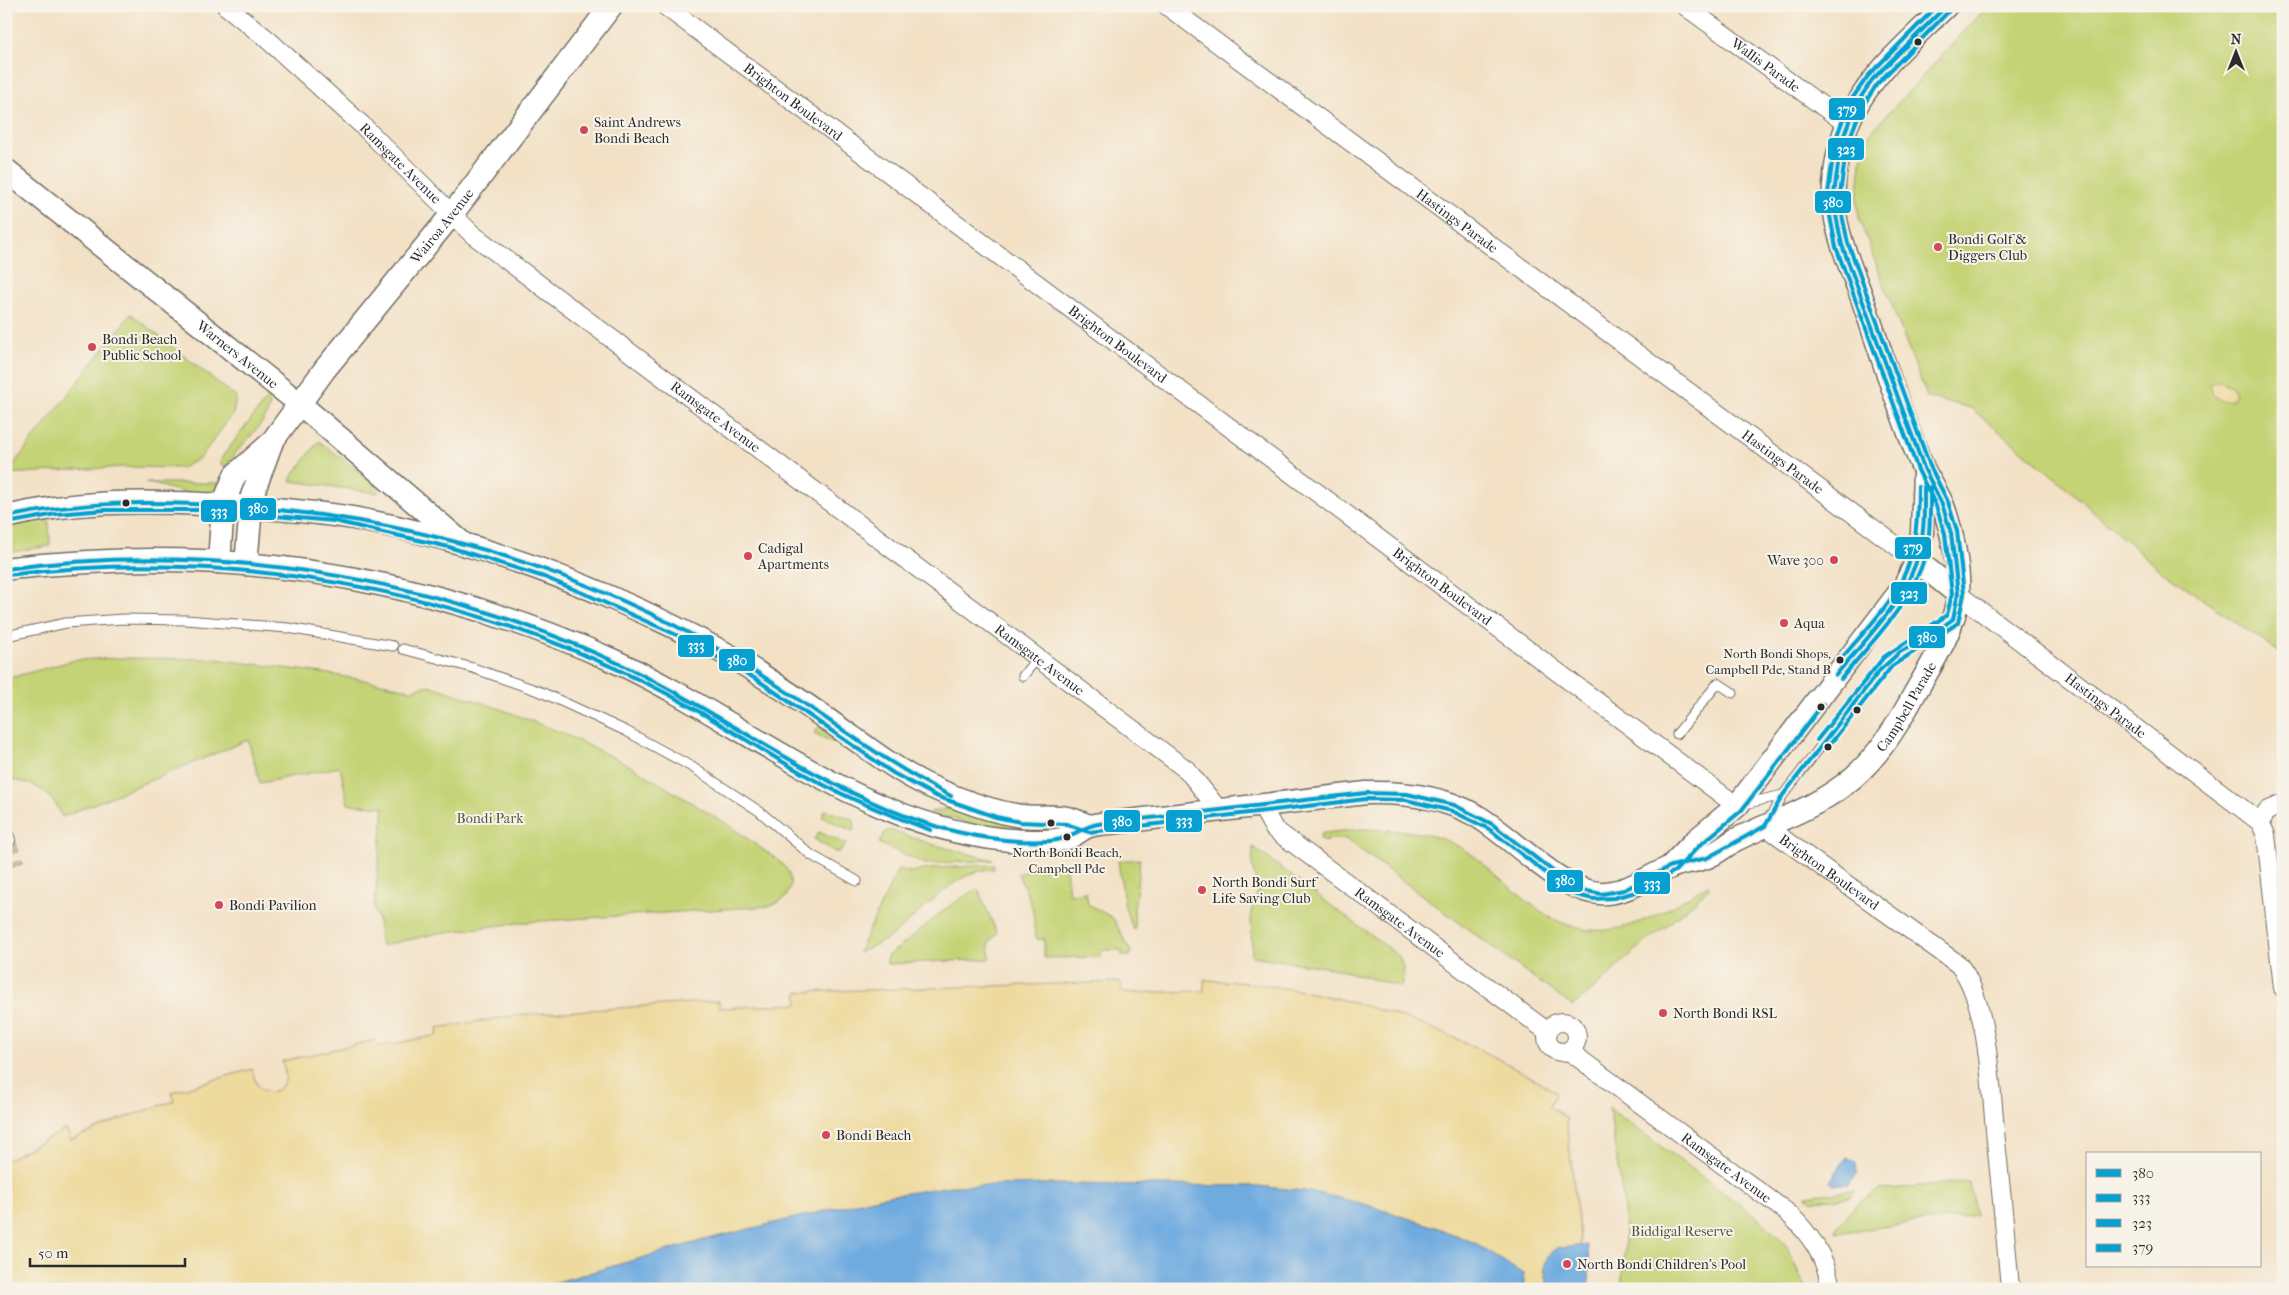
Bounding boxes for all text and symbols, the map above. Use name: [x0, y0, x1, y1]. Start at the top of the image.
north arrow: [2212, 28, 2262, 78]
text: N: [2231, 31, 2242, 48]
street label: Wallis Parade: [1727, 34, 1803, 96]
unlabelled marker: [1913, 37, 1923, 47]
street label: Brighton Boulevard: [740, 60, 846, 145]
line badge: 379: [1828, 97, 1866, 121]
text: 379: [1837, 101, 1857, 118]
place label: Saint Andrews Bondi Beach: [594, 114, 681, 147]
street label: Ramsgate Avenue: [356, 120, 445, 208]
marker: Saint Andrews Bondi Beach: [578, 124, 590, 136]
line badge: 323: [1827, 137, 1865, 161]
text: 323: [1837, 141, 1856, 158]
street label: Wairoa Avenue: [406, 185, 477, 268]
street label: Hastings Parade: [1413, 185, 1501, 257]
line badge: 380: [1814, 190, 1852, 214]
text: 380: [1823, 194, 1844, 211]
place label: Bondi Golf & Diggers Club: [1948, 231, 2027, 264]
marker: Bondi Golf & Diggers Club: [1932, 241, 1944, 253]
street label: Brighton Boulevard: [1065, 302, 1171, 387]
street label: Warners Avenue: [192, 316, 282, 392]
place label: Bondi Beach Public School: [102, 331, 182, 364]
marker: Bondi Beach Public School: [86, 341, 98, 353]
street label: Ramsgate Avenue: [667, 378, 764, 456]
street label: Hastings Parade: [1738, 426, 1827, 498]
line badge: 380: [239, 497, 277, 521]
unlabelled marker: [121, 498, 131, 508]
line badge: 333: [200, 499, 238, 523]
text: 380: [248, 500, 269, 517]
text: 333: [210, 503, 228, 520]
line badge: 379: [1894, 536, 1932, 560]
text: 379: [1903, 539, 1923, 556]
place label: Cadigal Apartments: [757, 540, 829, 573]
street label: Brighton Boulevard: [1389, 544, 1495, 629]
marker: Cadigal Apartments: [742, 550, 754, 562]
place label: Wave 300: [1766, 552, 1824, 569]
marker: Wave 300: [1828, 554, 1840, 566]
line badge: 323: [1890, 581, 1928, 605]
text: 323: [1900, 585, 1919, 602]
place label: Aqua: [1793, 615, 1825, 632]
marker: Aqua: [1778, 617, 1790, 629]
street label: Ramsgate Avenue: [991, 621, 1088, 699]
line badge: 380: [1908, 625, 1946, 649]
text: 380: [1917, 629, 1938, 646]
line badge: 333: [677, 634, 715, 658]
text: 333: [687, 637, 705, 654]
place label: North Bondi Shops, Campbell Pde, Stand B: [1706, 646, 1831, 677]
line badge: 380: [718, 648, 756, 672]
text: 380: [727, 652, 748, 669]
marker: North Bondi Shops, Campbell Pde, Stand B: [1835, 655, 1845, 665]
street label: Campbell Parade: [1873, 659, 1940, 756]
street label: Hastings Parade: [2061, 670, 2149, 742]
unlabelled marker: [1816, 702, 1826, 712]
unlabelled marker: [1852, 705, 1862, 715]
unlabelled marker: [1823, 742, 1833, 752]
line badge: 380: [1103, 809, 1141, 833]
line badge: 333: [1165, 809, 1203, 833]
park label: Bondi Park: [457, 810, 524, 827]
text: 333: [1175, 812, 1193, 829]
text: 380: [1112, 813, 1133, 830]
unlabelled marker: [1046, 818, 1056, 828]
street label: Brighton Boulevard: [1776, 831, 1883, 914]
marker: North Bondi Beach, Campbell Pde: [1062, 832, 1072, 842]
place label: North Bondi Beach, Campbell Pde: [1012, 845, 1122, 876]
line badge: 380: [1546, 869, 1584, 893]
line badge: 333: [1633, 871, 1671, 895]
text: 380: [1555, 872, 1576, 889]
place label: North Bondi Surf Life Saving Club: [1212, 874, 1319, 907]
text: 333: [1643, 875, 1661, 892]
marker: North Bondi Surf Life Saving Club: [1196, 884, 1208, 896]
street label: Ramsgate Avenue: [1351, 884, 1448, 962]
place label: Bondi Pavilion: [229, 897, 317, 914]
marker: Bondi Pavilion: [213, 899, 225, 911]
place label: North Bondi RSL: [1673, 1005, 1778, 1022]
marker: North Bondi RSL: [1657, 1007, 1669, 1019]
place label: Bondi Beach: [836, 1127, 912, 1144]
marker: Bondi Beach: [820, 1129, 832, 1141]
street label: Ramsgate Avenue: [1678, 1129, 1775, 1207]
legend: [2086, 1152, 2262, 1268]
text: 380: [2132, 1164, 2154, 1182]
text: 333: [2132, 1188, 2150, 1206]
text: 323: [2132, 1214, 2152, 1232]
park label: Biddigal Reserve: [1631, 1223, 1733, 1240]
scale bar: [30, 1235, 185, 1267]
text: 379: [2132, 1238, 2153, 1256]
text: 50 m: [38, 1244, 69, 1262]
place label: North Bondi Children's Pool: [1577, 1256, 1746, 1273]
marker: North Bondi Children's Pool: [1561, 1258, 1573, 1270]

